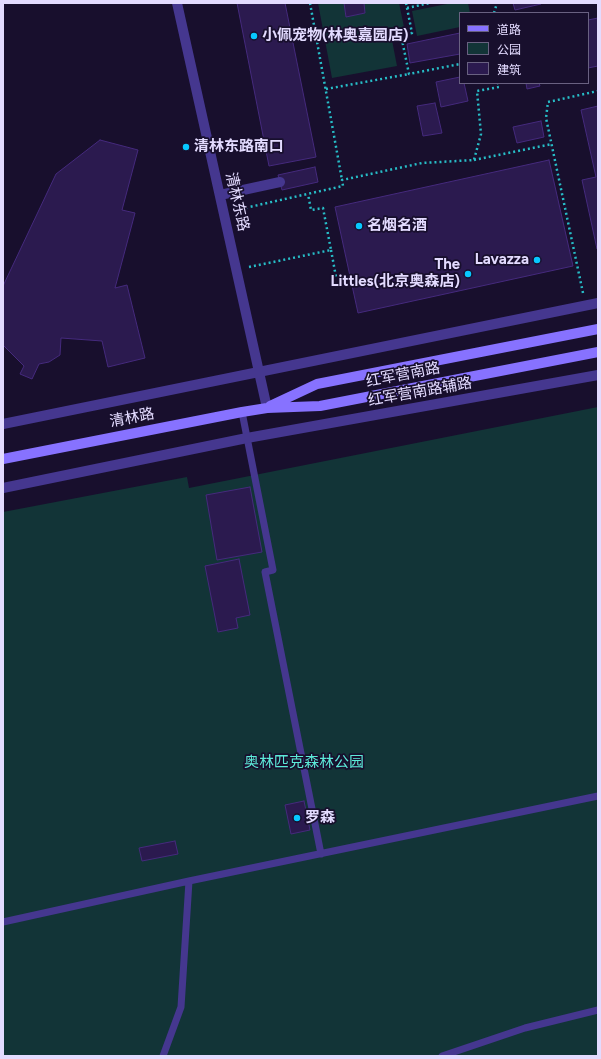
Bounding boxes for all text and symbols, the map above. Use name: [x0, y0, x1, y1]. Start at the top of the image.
legend: [459, 12, 589, 84]
text: 道路: [497, 23, 521, 37]
place label: 小佩宠物(林奥嘉园店): [262, 27, 408, 45]
marker: 小佩宠物(林奥嘉园店): [249, 31, 259, 41]
text: 公园: [497, 43, 521, 57]
text: 建筑: [497, 63, 521, 77]
place label: 清林东路南口: [194, 138, 284, 156]
marker: 清林东路南口: [181, 142, 191, 152]
street label: 清林东路: [221, 171, 253, 233]
place label: 名烟名酒: [367, 217, 427, 235]
marker: 名烟名酒: [354, 221, 364, 231]
place label: Lavazza: [475, 251, 529, 269]
marker: Lavazza: [532, 255, 542, 265]
place label: The Littles(北京奥森店): [331, 256, 460, 291]
marker: The Littles(北京奥森店): [463, 269, 473, 279]
street label: 红军营南路: [364, 359, 442, 391]
street label: 红军营南路辅路: [367, 374, 473, 410]
street label: 清林路: [108, 405, 156, 431]
park label: 奥林匹克森林公园: [244, 754, 364, 772]
place label: 罗森: [305, 809, 335, 827]
marker: 罗森: [292, 813, 302, 823]

